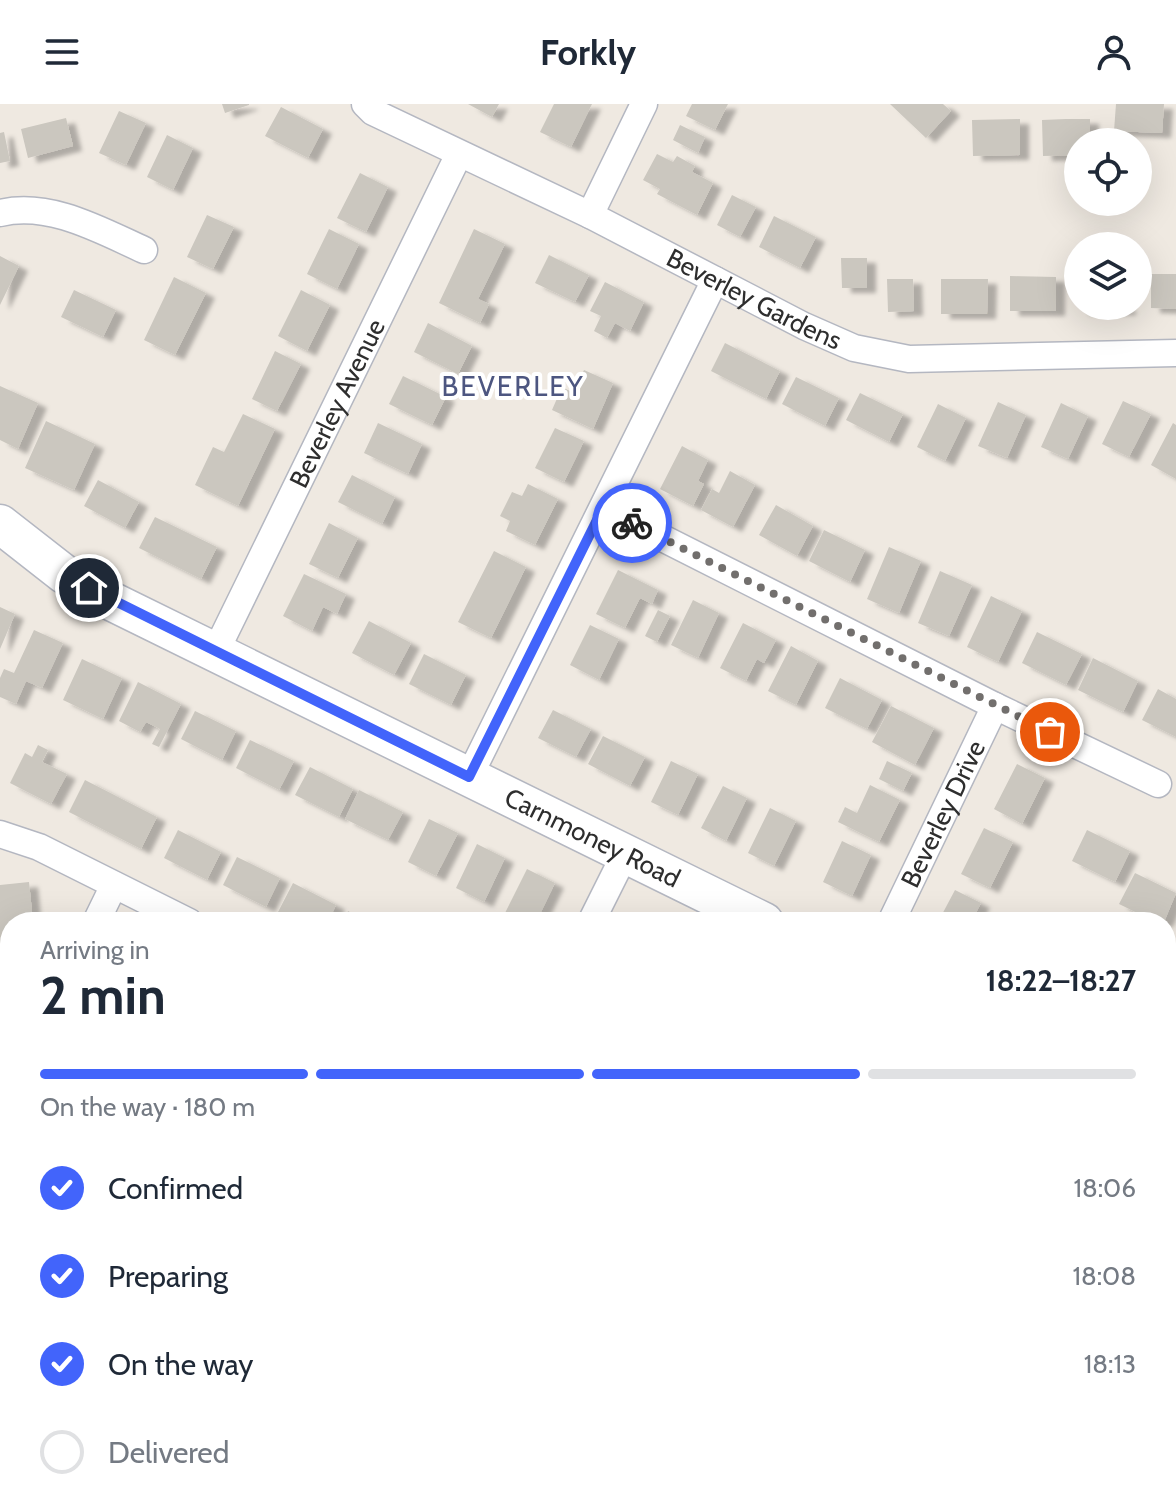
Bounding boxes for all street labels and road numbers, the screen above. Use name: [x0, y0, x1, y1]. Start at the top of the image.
street label: Beverley Gardens: [661, 242, 847, 357]
street label: Beverley Avenue: [282, 314, 392, 493]
street label: Beverley Drive: [894, 735, 992, 893]
street label: Carnmoney Road: [500, 781, 686, 894]

